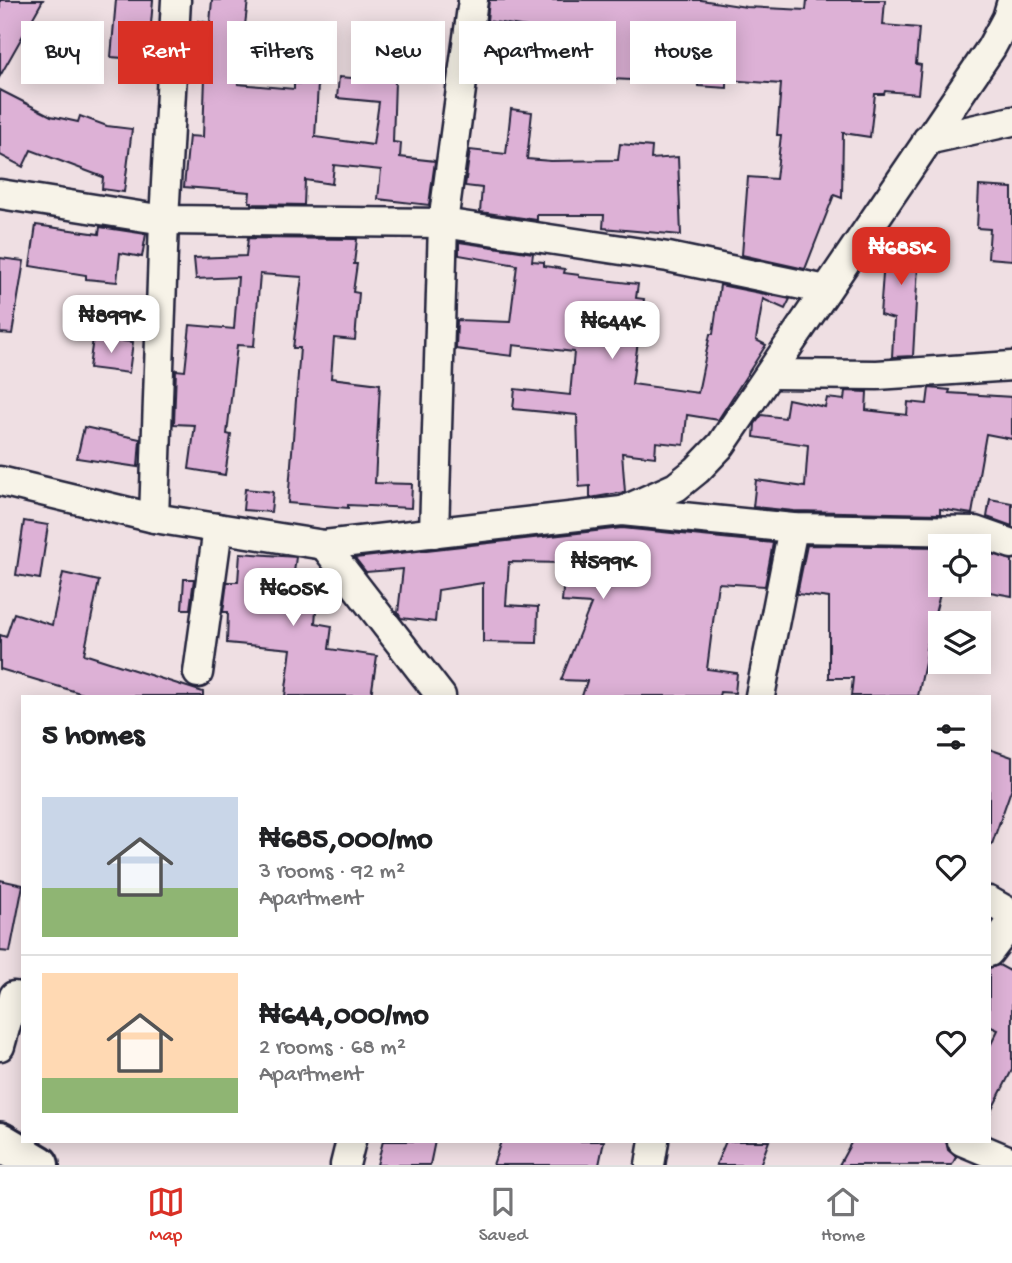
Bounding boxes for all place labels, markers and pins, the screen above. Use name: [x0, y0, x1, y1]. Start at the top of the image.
pin: ₦685K: [852, 228, 950, 287]
pin: ₦899K: [62, 296, 160, 355]
pin: ₦644K: [563, 302, 661, 361]
pin: ₦599K: [554, 542, 652, 601]
pin: ₦605K: [244, 568, 342, 628]

